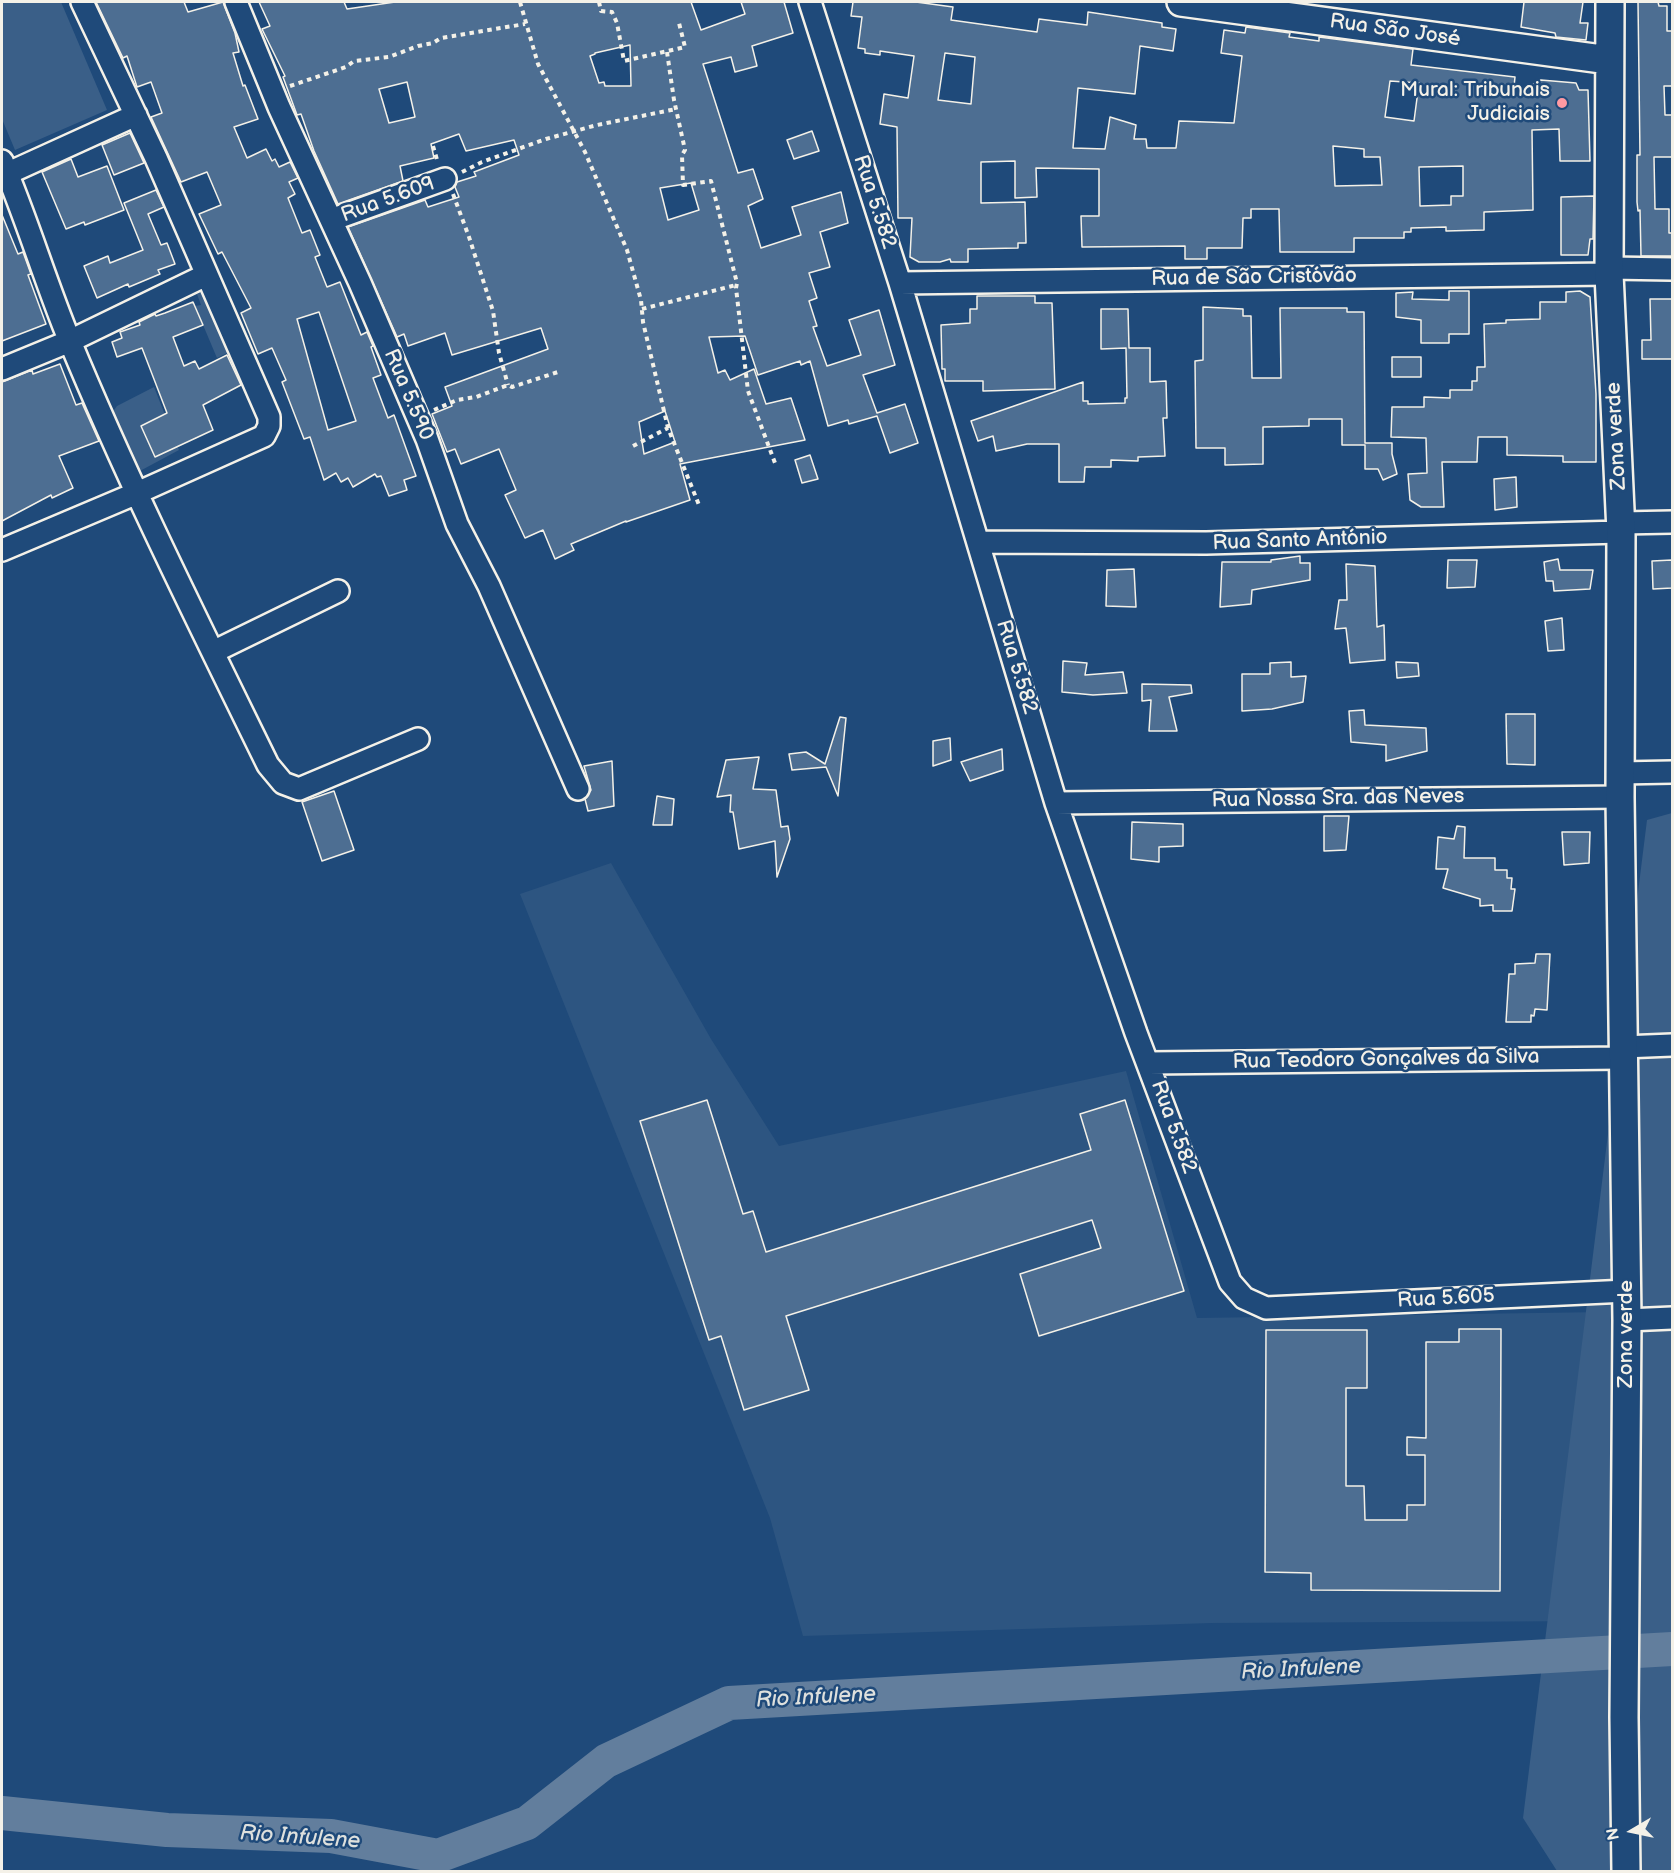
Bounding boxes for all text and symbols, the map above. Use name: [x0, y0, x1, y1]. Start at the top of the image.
street label: Rua São José: [1328, 9, 1462, 53]
place label: Mural: Tribunais Judiciais: [1400, 78, 1550, 128]
marker: Mural: Tribunais Judiciais: [1555, 96, 1569, 110]
street label: Rua 5.582: [847, 152, 901, 252]
street label: Rua 5.609: [338, 171, 438, 229]
street label: Rua de São Cristóvão: [1151, 264, 1357, 292]
street label: Rua 5.590: [377, 346, 439, 444]
street label: Zona verde: [1602, 381, 1632, 491]
street label: Rua Santo António: [1212, 525, 1388, 557]
street label: Rua 5.582: [990, 617, 1042, 717]
street label: Rua Nossa Sra. das Neves: [1212, 784, 1464, 814]
street label: Rua Teodoro Gonçalves da Silva: [1232, 1045, 1540, 1075]
street label: Rua 5.582: [1145, 1077, 1201, 1177]
street label: Zona verde: [1614, 1280, 1640, 1388]
street label: Rua 5.605: [1397, 1284, 1495, 1314]
water label: Rio Infulene: [1240, 1654, 1362, 1686]
water label: Rio Infulene: [755, 1682, 877, 1714]
north arrow: [1602, 1801, 1662, 1861]
water label: Rio Infulene: [239, 1821, 361, 1855]
text: N: [1603, 1826, 1624, 1841]

